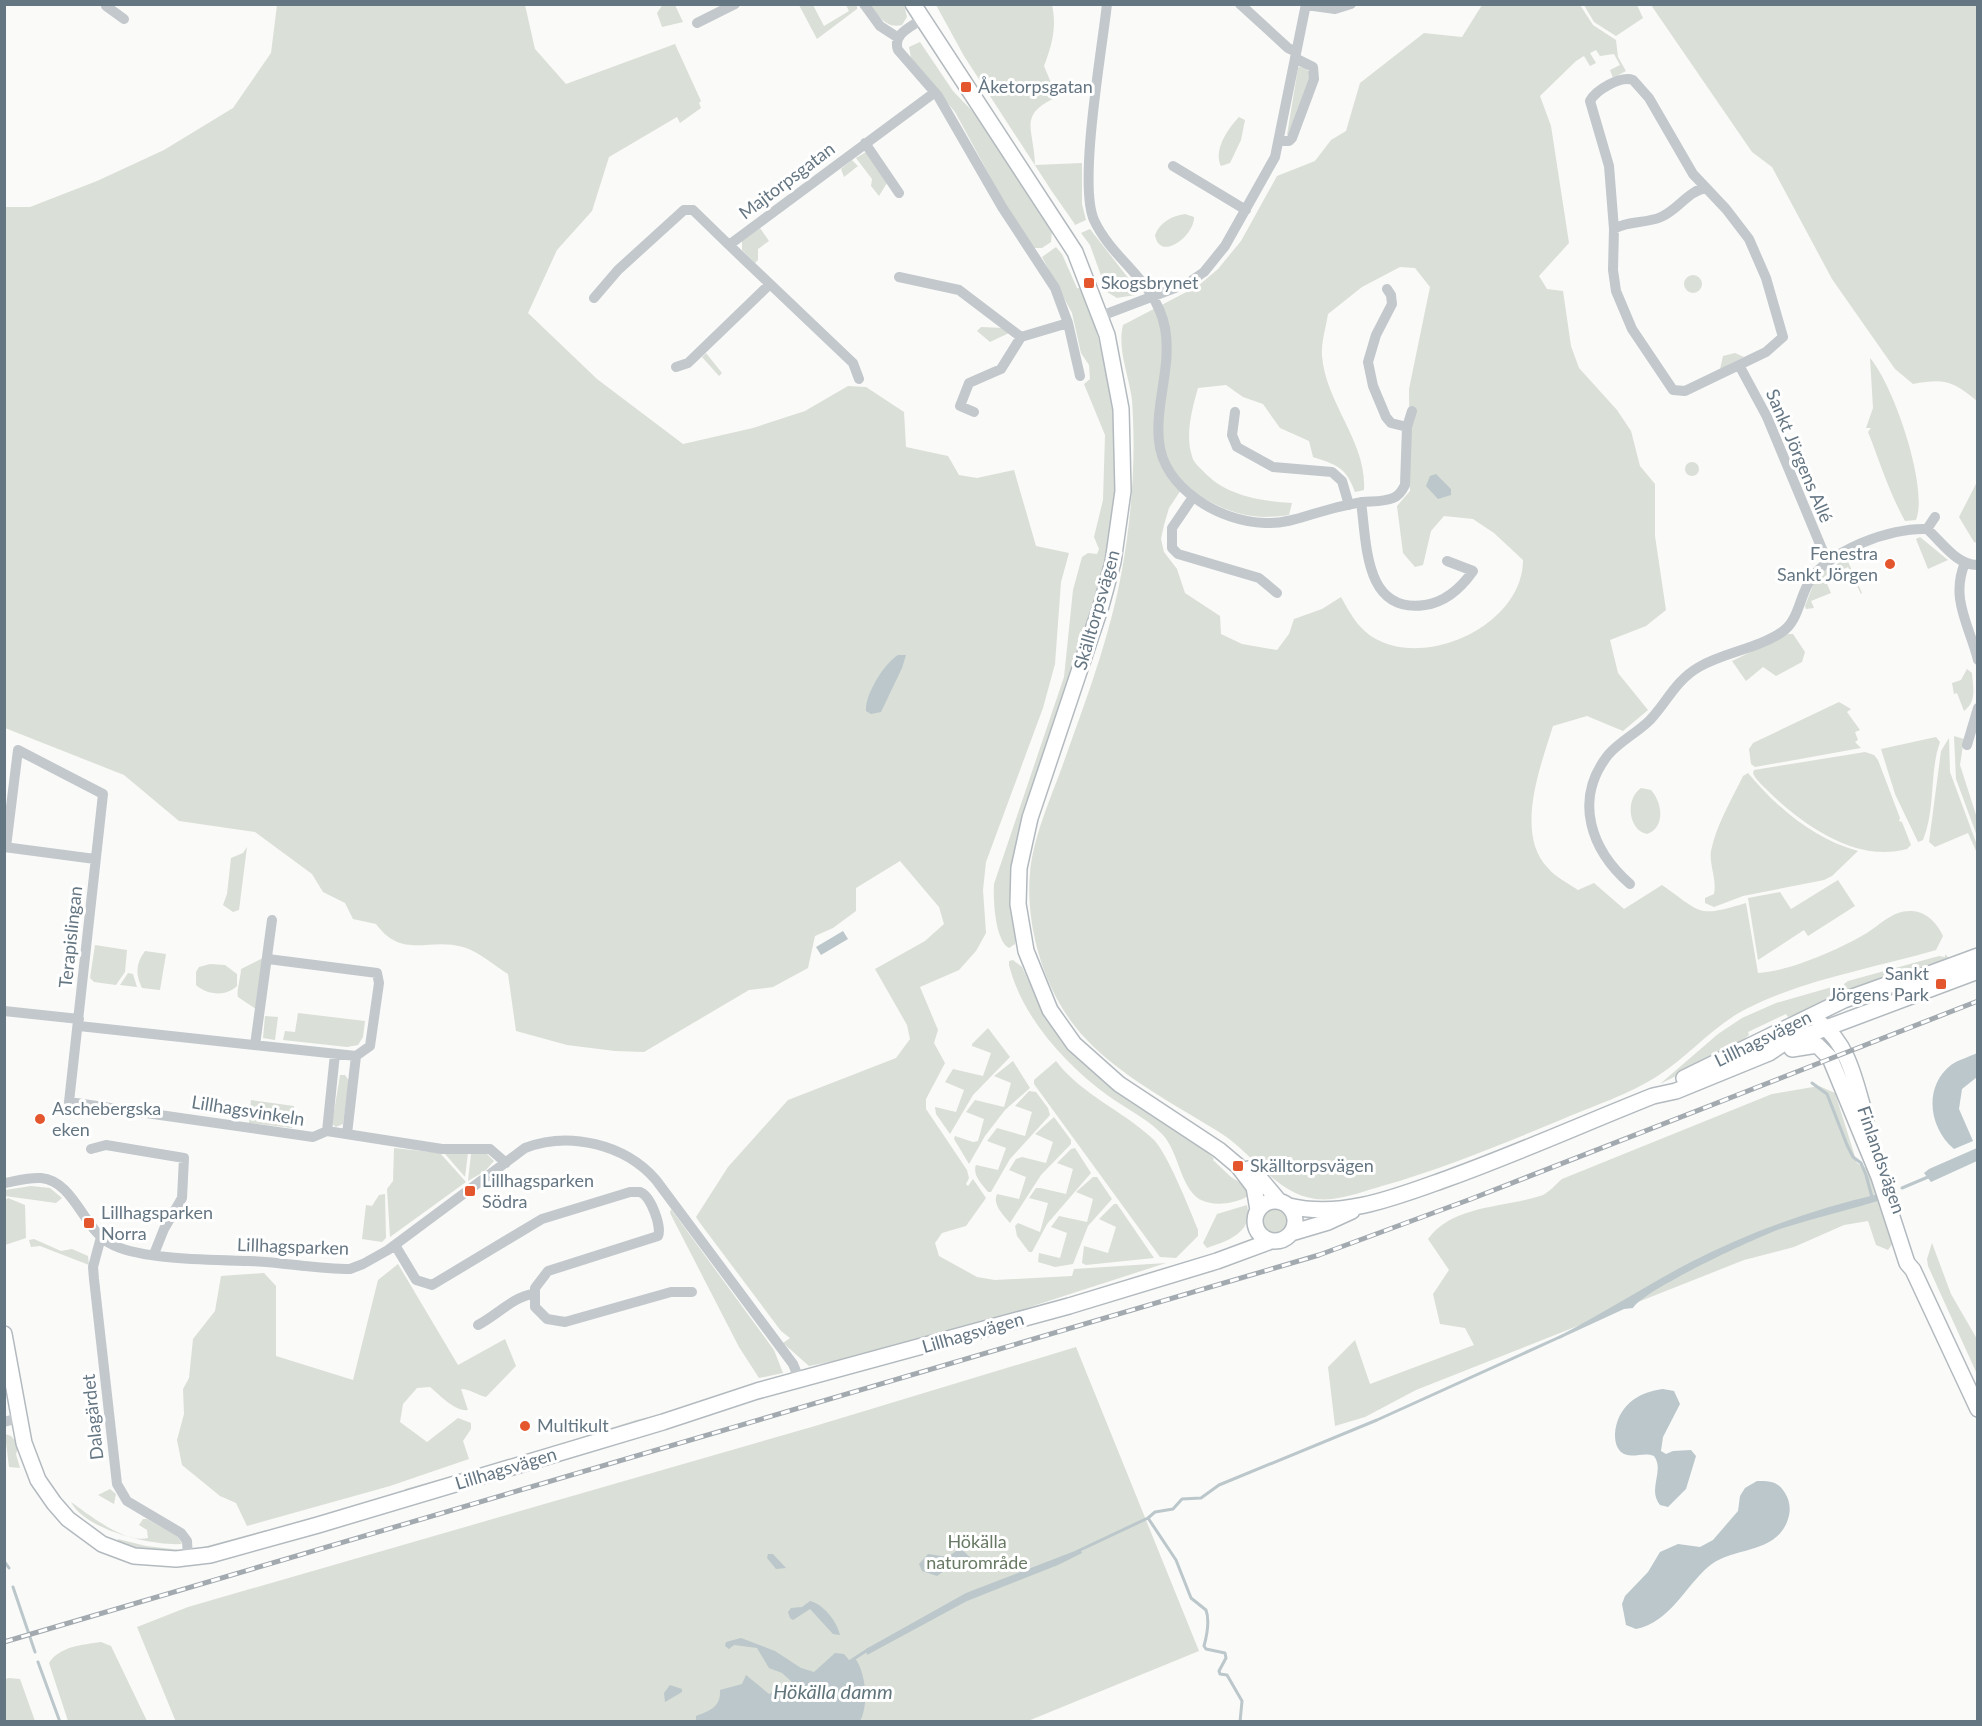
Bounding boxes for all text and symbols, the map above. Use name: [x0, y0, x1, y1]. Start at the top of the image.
place label: Åketorpsgatan: [978, 75, 1093, 97]
marker: Åketorpsgatan: [959, 80, 973, 94]
street label: Majtorpsgatan: [734, 137, 839, 223]
place label: Skogsbrynet: [1101, 271, 1199, 293]
marker: Skogsbrynet: [1082, 276, 1096, 290]
street label: Sankt Jörgens Allé: [1762, 386, 1838, 526]
place label: Fenestra Sankt Jörgen: [1777, 542, 1878, 585]
street label: Skälltorpsvägen: [1068, 547, 1124, 672]
marker: Fenestra Sankt Jörgen: [1883, 557, 1897, 571]
street label: Terapislingan: [54, 885, 86, 989]
place label: Sankt Jörgens Park: [1829, 962, 1930, 1005]
marker: Sankt Jörgens Park: [1934, 977, 1948, 991]
street label: Lillhagsvägen: [1711, 1005, 1815, 1071]
street label: Lillhagsvinkeln: [190, 1090, 306, 1130]
place label: Aschebergska eken: [52, 1097, 161, 1140]
street label: Finlandsvägen: [1853, 1103, 1911, 1216]
marker: Aschebergska eken: [33, 1112, 47, 1126]
place label: Skälltorpsvägen: [1250, 1154, 1374, 1176]
marker: Skälltorpsvägen: [1231, 1159, 1245, 1173]
place label: Lillhagsparken Södra: [482, 1169, 594, 1212]
marker: Lillhagsparken Södra: [463, 1184, 477, 1198]
place label: Lillhagsparken Norra: [101, 1201, 213, 1244]
marker: Lillhagsparken Norra: [82, 1216, 96, 1230]
street label: Lillhagsparken: [237, 1233, 349, 1259]
street label: Lillhagsvägen: [919, 1307, 1026, 1357]
street label: Dalagärdet: [77, 1373, 107, 1461]
place label: Multikult: [537, 1414, 609, 1436]
marker: Multikult: [518, 1419, 532, 1433]
street label: Lillhagsvägen: [452, 1442, 559, 1494]
park label: Hökälla naturområde: [926, 1530, 1028, 1573]
water label: Hökälla damm: [773, 1679, 893, 1703]

